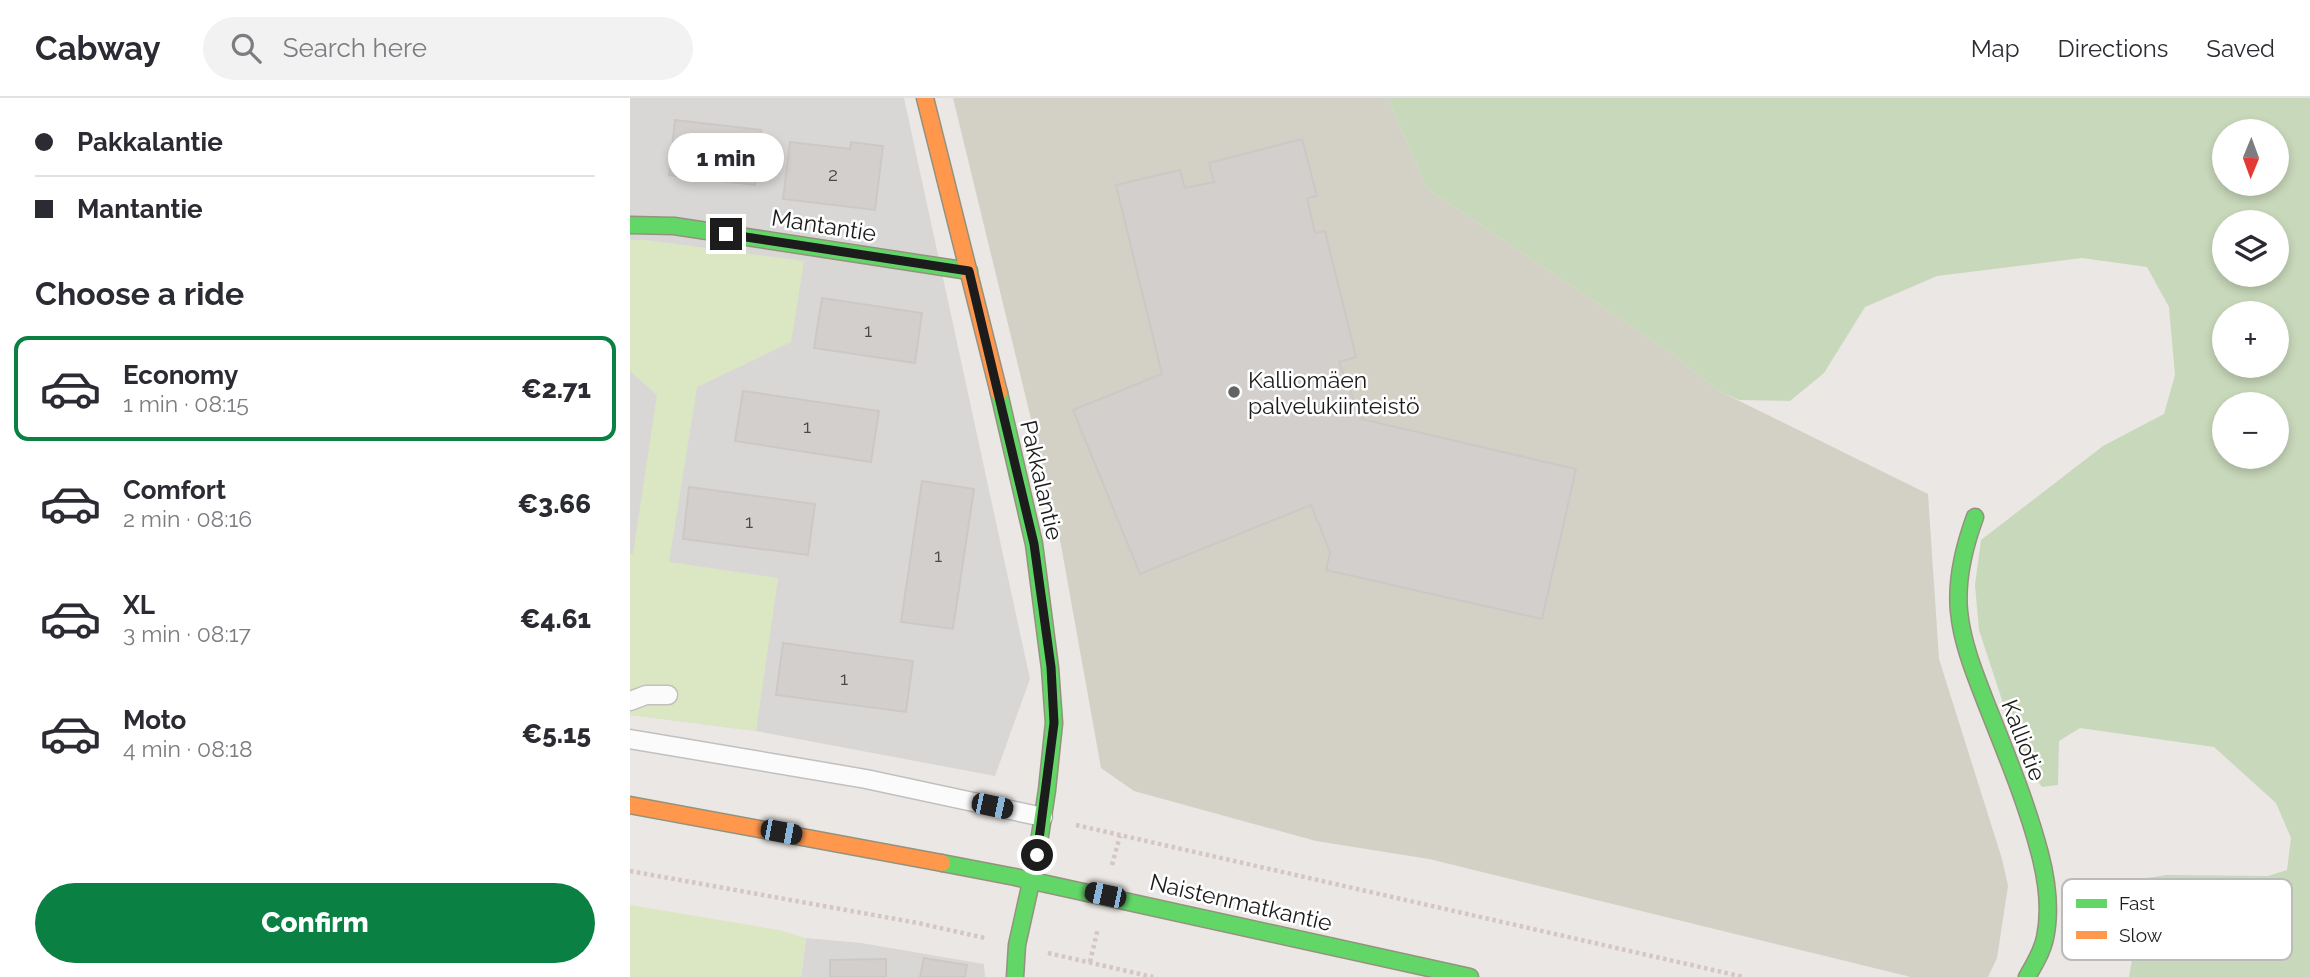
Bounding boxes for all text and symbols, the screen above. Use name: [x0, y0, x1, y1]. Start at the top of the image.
search box: [203, 17, 693, 80]
text: Cabway: [35, 29, 161, 68]
icon: search: [227, 29, 265, 67]
text: Search here: [283, 33, 427, 63]
text: Map: [1971, 34, 2020, 63]
text: Directions: [2058, 34, 2168, 63]
text: Saved: [2206, 34, 2275, 63]
north arrow: [2212, 119, 2289, 196]
map controls: [2212, 119, 2289, 469]
text: Pakkalantie: [77, 127, 223, 157]
callout: 1 min: [668, 132, 784, 181]
text: 1 min: [696, 144, 756, 171]
house number: 2: [828, 163, 838, 185]
text: Mantantie: [77, 194, 203, 224]
street label: Mantantie: [770, 203, 878, 247]
button: layers: [2212, 210, 2289, 287]
route end: [710, 218, 742, 250]
text: Choose a ride: [35, 275, 244, 312]
button: +: [2212, 301, 2289, 378]
house number: 1: [864, 319, 872, 341]
icon: car: [39, 357, 102, 420]
text: Economy: [123, 360, 238, 390]
place label: Kalliomäen palvelukiinteistö: [1248, 366, 1420, 419]
text: €2.71: [521, 374, 591, 404]
marker: Kalliomäen palvelukiinteistö: [1226, 384, 1242, 400]
text: 1 min · 08:15: [123, 390, 249, 417]
button: −: [2212, 392, 2289, 469]
house number: 1: [803, 415, 811, 437]
street label: Pakkalantie: [1015, 418, 1069, 542]
icon: car: [39, 472, 102, 535]
text: Comfort: [123, 475, 226, 505]
text: €3.66: [518, 489, 591, 519]
text: 2 min · 08:16: [123, 505, 252, 532]
house number: 1: [745, 510, 753, 532]
house number: 1: [934, 544, 942, 566]
icon: car: [39, 587, 102, 650]
text: XL: [123, 590, 155, 620]
text: €4.61: [520, 604, 591, 634]
text: 3 min · 08:17: [123, 620, 251, 647]
house number: 1: [840, 667, 848, 689]
street label: Kalliotie: [1996, 696, 2052, 784]
icon: car: [39, 702, 102, 765]
text: Moto: [123, 705, 186, 735]
text: €5.15: [522, 719, 591, 749]
text: 4 min · 08:18: [123, 735, 253, 762]
car: [970, 791, 1015, 821]
car: [759, 818, 804, 846]
route start: [1021, 839, 1053, 871]
street label: Naistenmatkantie: [1147, 868, 1335, 936]
legend: [2062, 879, 2292, 960]
car: [1083, 880, 1128, 910]
button: Confirm: [35, 883, 595, 963]
text: Fast: [2119, 892, 2155, 914]
text: Slow: [2119, 924, 2163, 946]

